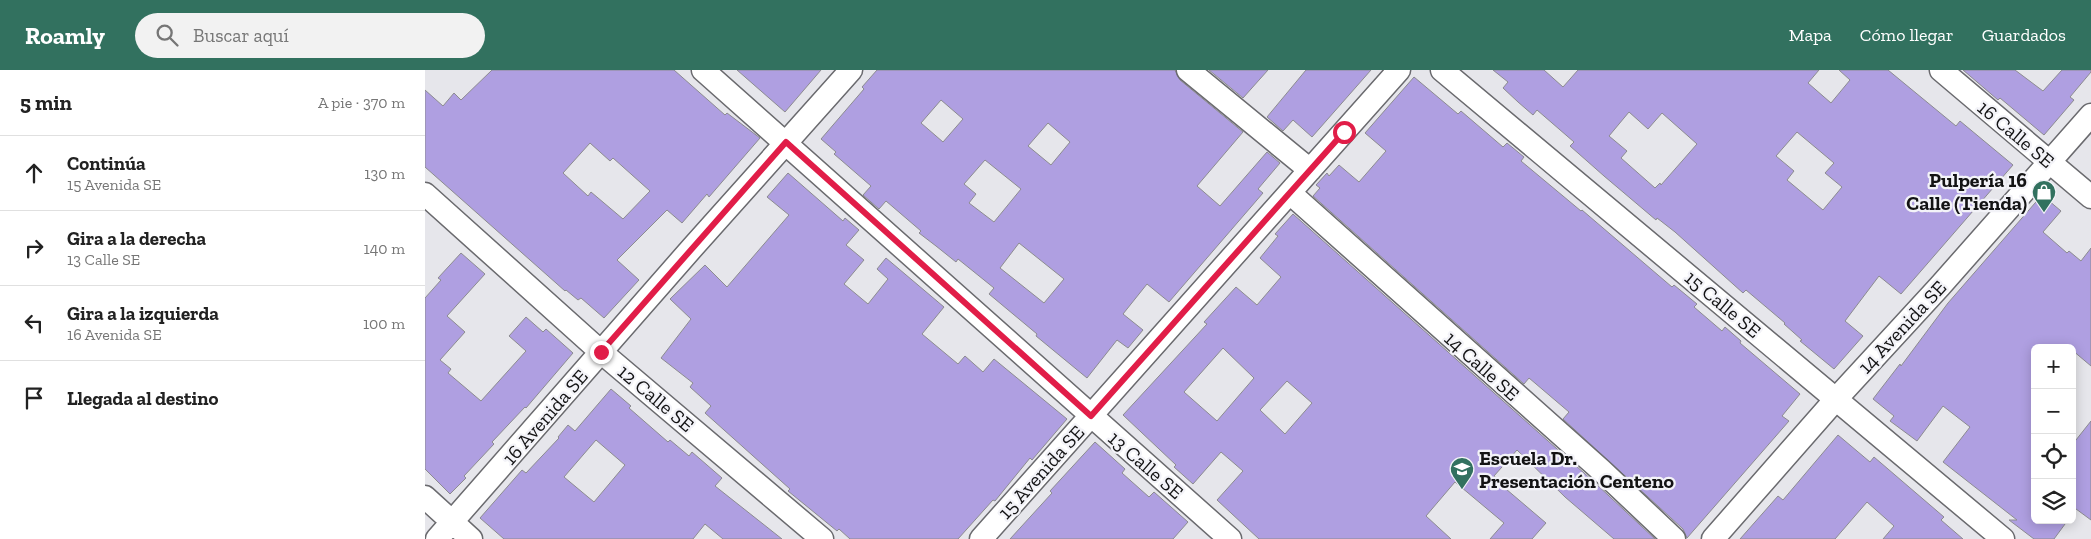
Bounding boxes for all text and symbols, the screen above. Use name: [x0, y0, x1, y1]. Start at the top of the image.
search box: [135, 13, 485, 58]
text: Roamly: [25, 21, 105, 50]
icon: search: [153, 21, 181, 49]
text: Buscar aquí: [193, 24, 289, 47]
text: Mapa: [1789, 24, 1832, 46]
text: Cómo llegar: [1860, 24, 1954, 46]
text: Guardados: [1982, 24, 2066, 46]
text: 5 min: [20, 90, 72, 115]
text: A pie · 370 m: [318, 93, 405, 112]
street label: 16 Calle SE: [1973, 95, 2059, 173]
route start: [1333, 121, 1356, 144]
text: Continúa: [67, 152, 146, 175]
icon: ahead: [20, 159, 48, 187]
text: 130 m: [364, 164, 405, 183]
place label: Pulpería 16 Calle (Tienda): [1906, 168, 2027, 215]
text: 15 Avenida SE: [67, 175, 161, 194]
shop icon: Pulpería 16 Calle (Tienda): [2031, 179, 2057, 213]
text: Gira a la derecha: [67, 227, 206, 250]
icon: right: [20, 234, 48, 262]
text: 140 m: [364, 239, 405, 258]
text: 13 Calle SE: [67, 250, 140, 269]
street label: 15 Calle SE: [1680, 265, 1766, 343]
street label: 14 Avenida SE: [1853, 276, 1951, 378]
text: Gira a la izquierda: [67, 302, 219, 325]
icon: left: [20, 309, 48, 337]
text: 100 m: [363, 314, 405, 333]
text: 16 Avenida SE: [67, 325, 162, 344]
street label: 14 Calle SE: [1440, 326, 1524, 406]
route end: [590, 341, 613, 364]
map controls: [2031, 344, 2076, 524]
button: +: [2031, 344, 2076, 389]
street label: 12 Calle SE: [613, 359, 699, 437]
street label: 16 Avenida SE: [497, 365, 593, 469]
icon: arrive: [20, 384, 48, 412]
text: Llegada al destino: [67, 387, 218, 410]
button: −: [2031, 389, 2076, 434]
street label: 15 Avenida SE: [993, 420, 1089, 524]
street label: 13 Calle SE: [1104, 426, 1188, 504]
button: locate: [2031, 434, 2076, 479]
place label: Escuela Dr. Presentación Centeno: [1479, 446, 1675, 493]
school or university icon: Escuela Dr. Presentación Centeno: [1449, 456, 1475, 490]
button: layers: [2031, 479, 2076, 524]

